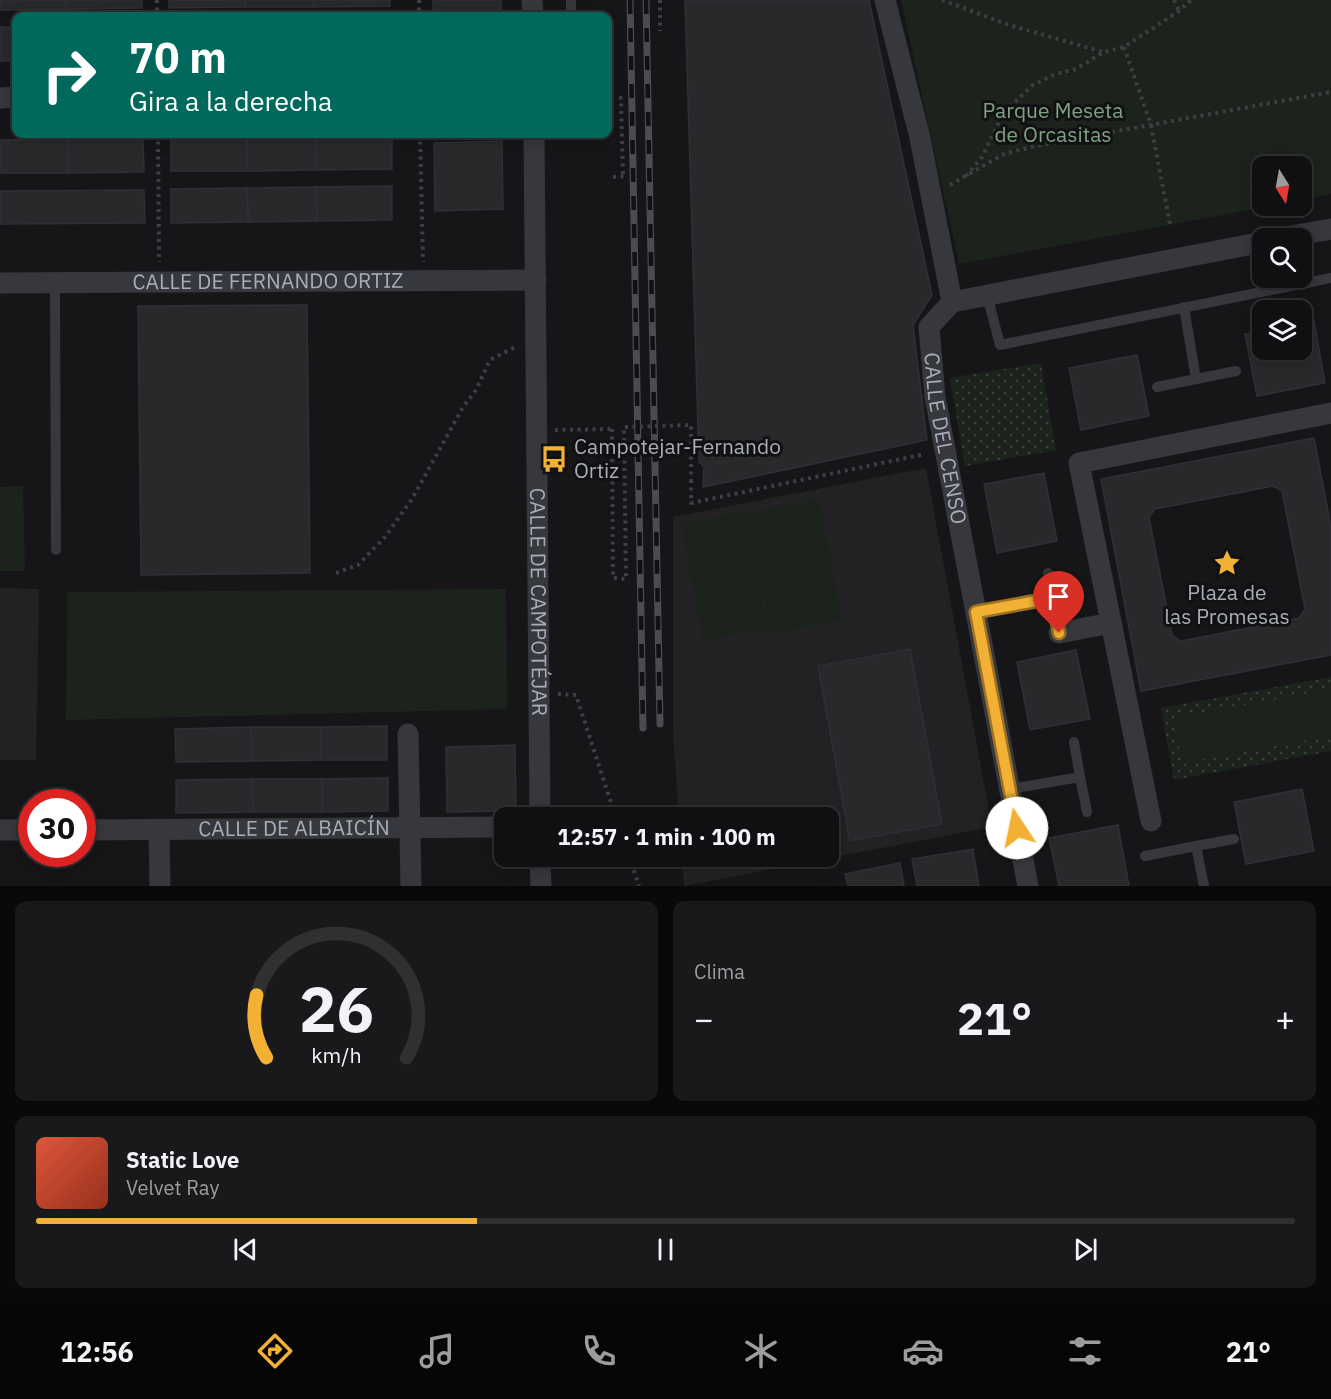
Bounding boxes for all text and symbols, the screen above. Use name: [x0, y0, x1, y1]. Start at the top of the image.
text: 70 m: [129, 30, 227, 85]
icon: right: [30, 36, 108, 114]
text: Gira a la derecha: [129, 83, 332, 118]
park label: Parque Meseta de Orcasitas: [983, 96, 1123, 148]
north arrow: [1252, 156, 1312, 216]
map controls: [1252, 156, 1312, 360]
button: search: [1252, 228, 1312, 288]
street label: CALLE DE FERNANDO ORTIZ: [132, 266, 404, 295]
button: layers: [1252, 300, 1312, 360]
street label: CALLE DEL CENSO: [918, 351, 974, 526]
place label: Campotejar-Fernando Ortiz: [574, 432, 781, 484]
bus stop icon: Campotejar-Fernando Ortiz: [539, 444, 569, 474]
street label: CALLE DE CAMPOTÉJAR: [524, 488, 554, 716]
place icon: Plaza de las Promesas: [1212, 548, 1242, 578]
pin: [1033, 571, 1084, 633]
place label: Plaza de las Promesas: [1164, 578, 1290, 630]
icon: arrive: [1042, 580, 1075, 613]
speed limit sign: 30: [18, 789, 96, 867]
position arrow: [985, 796, 1049, 860]
street label: CALLE DE ALBAICÍN: [198, 813, 390, 842]
text: 12:57 · 1 min · 100 m: [557, 822, 776, 851]
text: Clima: [694, 958, 745, 985]
text: 26: [299, 968, 374, 1049]
text: 21°: [957, 989, 1032, 1047]
text: −: [694, 997, 714, 1040]
text: +: [1275, 997, 1295, 1040]
text: km/h: [311, 1041, 362, 1069]
text: Static Love: [126, 1145, 239, 1174]
text: Velvet Ray: [126, 1174, 219, 1201]
icon: previous: [229, 1233, 262, 1266]
icon: pause: [649, 1233, 682, 1266]
icon: next: [1069, 1233, 1102, 1266]
icon: directions: [254, 1330, 296, 1372]
icon: music: [416, 1330, 458, 1372]
icon: phone: [578, 1330, 620, 1372]
icon: climate: [740, 1330, 782, 1372]
icon: car: [902, 1330, 944, 1372]
icon: filters: [1064, 1330, 1106, 1372]
text: 12:56: [60, 1334, 134, 1369]
text: 21°: [1226, 1334, 1271, 1369]

